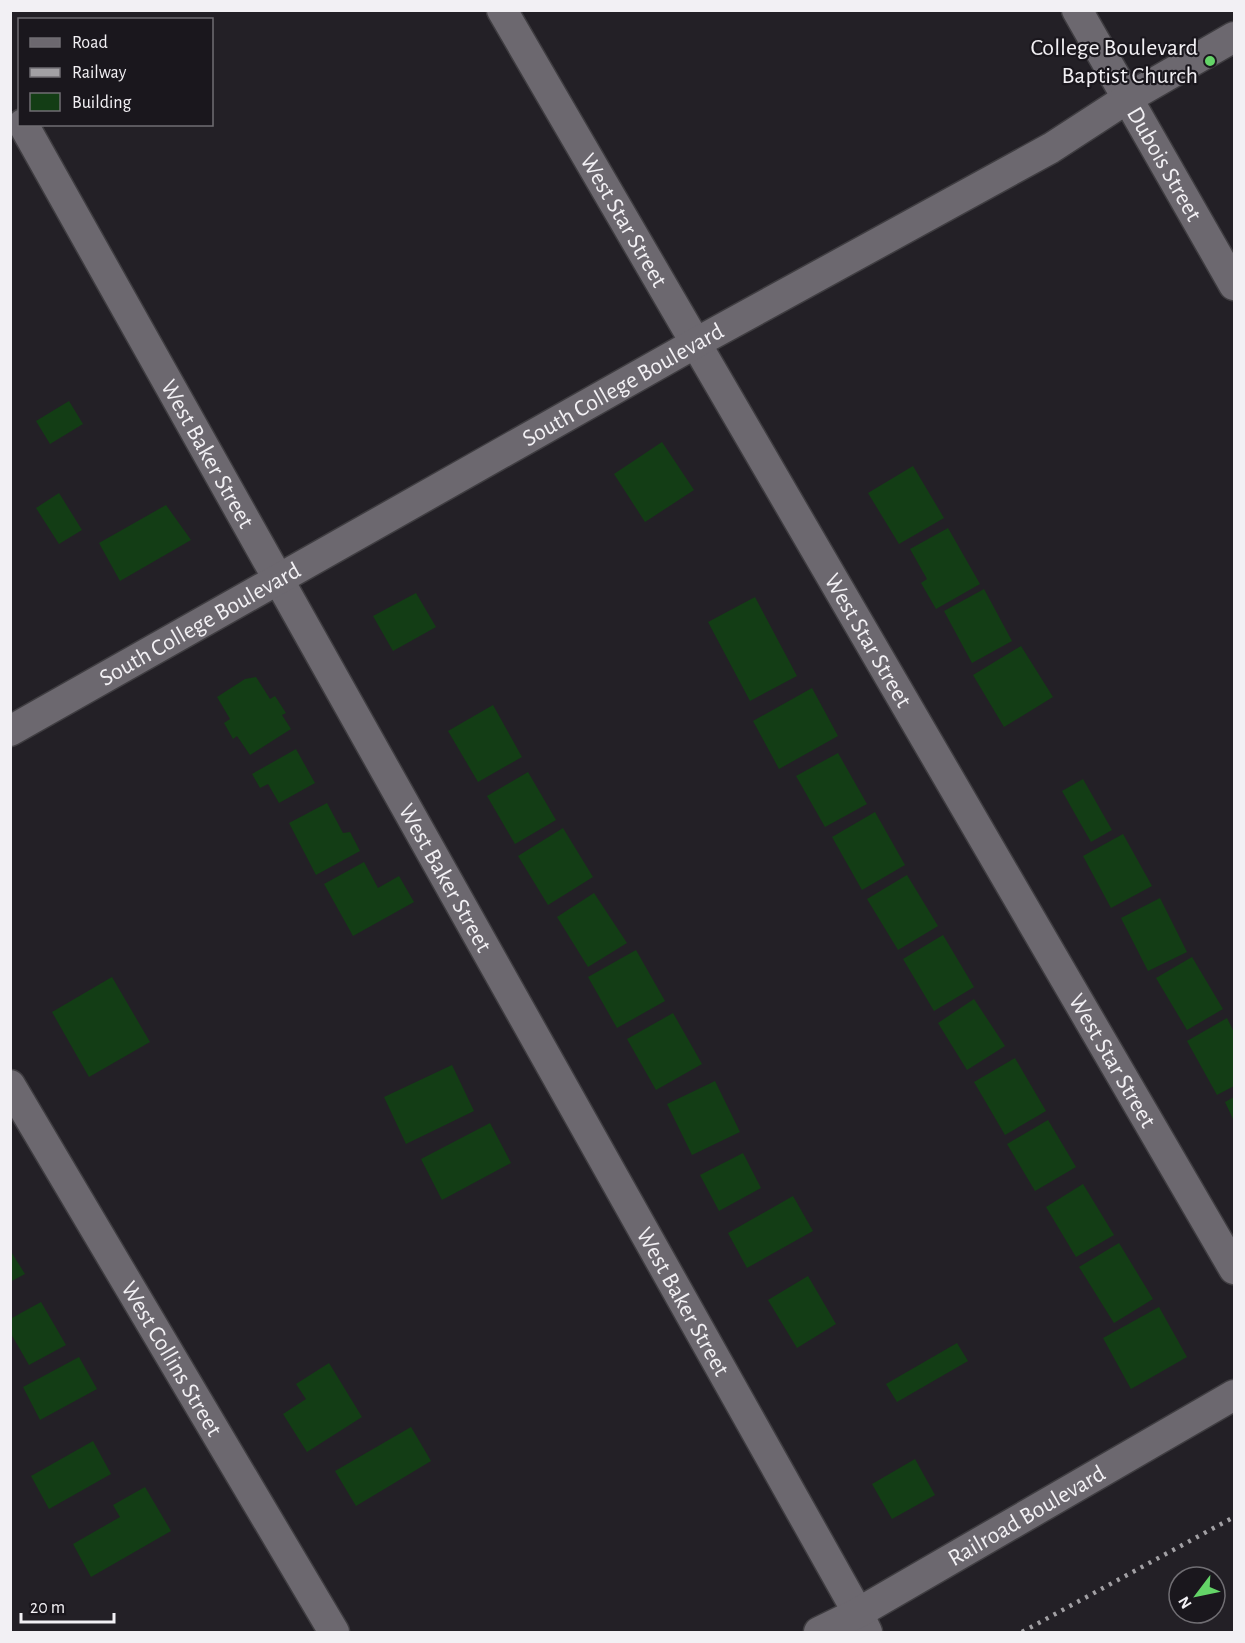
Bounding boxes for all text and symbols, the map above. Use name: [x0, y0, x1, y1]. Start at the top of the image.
legend: [18, 18, 213, 126]
text: Road: [72, 34, 108, 52]
place label: College Boulevard Baptist Church: [1030, 36, 1198, 88]
marker: College Boulevard Baptist Church: [1203, 54, 1217, 68]
text: Railway: [72, 64, 127, 82]
text: Building: [72, 94, 132, 112]
street label: Dubois Street: [1122, 103, 1206, 226]
street label: West Star Street: [575, 150, 672, 292]
street label: South College Boulevard: [519, 319, 728, 451]
street label: West Baker Street: [156, 376, 258, 533]
street label: South College Boulevard: [96, 558, 305, 691]
street label: West Star Street: [819, 570, 916, 712]
street label: West Baker Street: [394, 800, 496, 957]
street label: West Star Street: [1064, 990, 1160, 1132]
street label: West Baker Street: [631, 1224, 734, 1380]
street label: West Collins Street: [116, 1278, 226, 1441]
street label: Railroad Boulevard: [944, 1461, 1110, 1571]
north arrow: [1167, 1565, 1227, 1625]
scale bar: [21, 1586, 114, 1624]
text: N: [1175, 1593, 1195, 1611]
text: 20 m: [30, 1599, 65, 1617]

